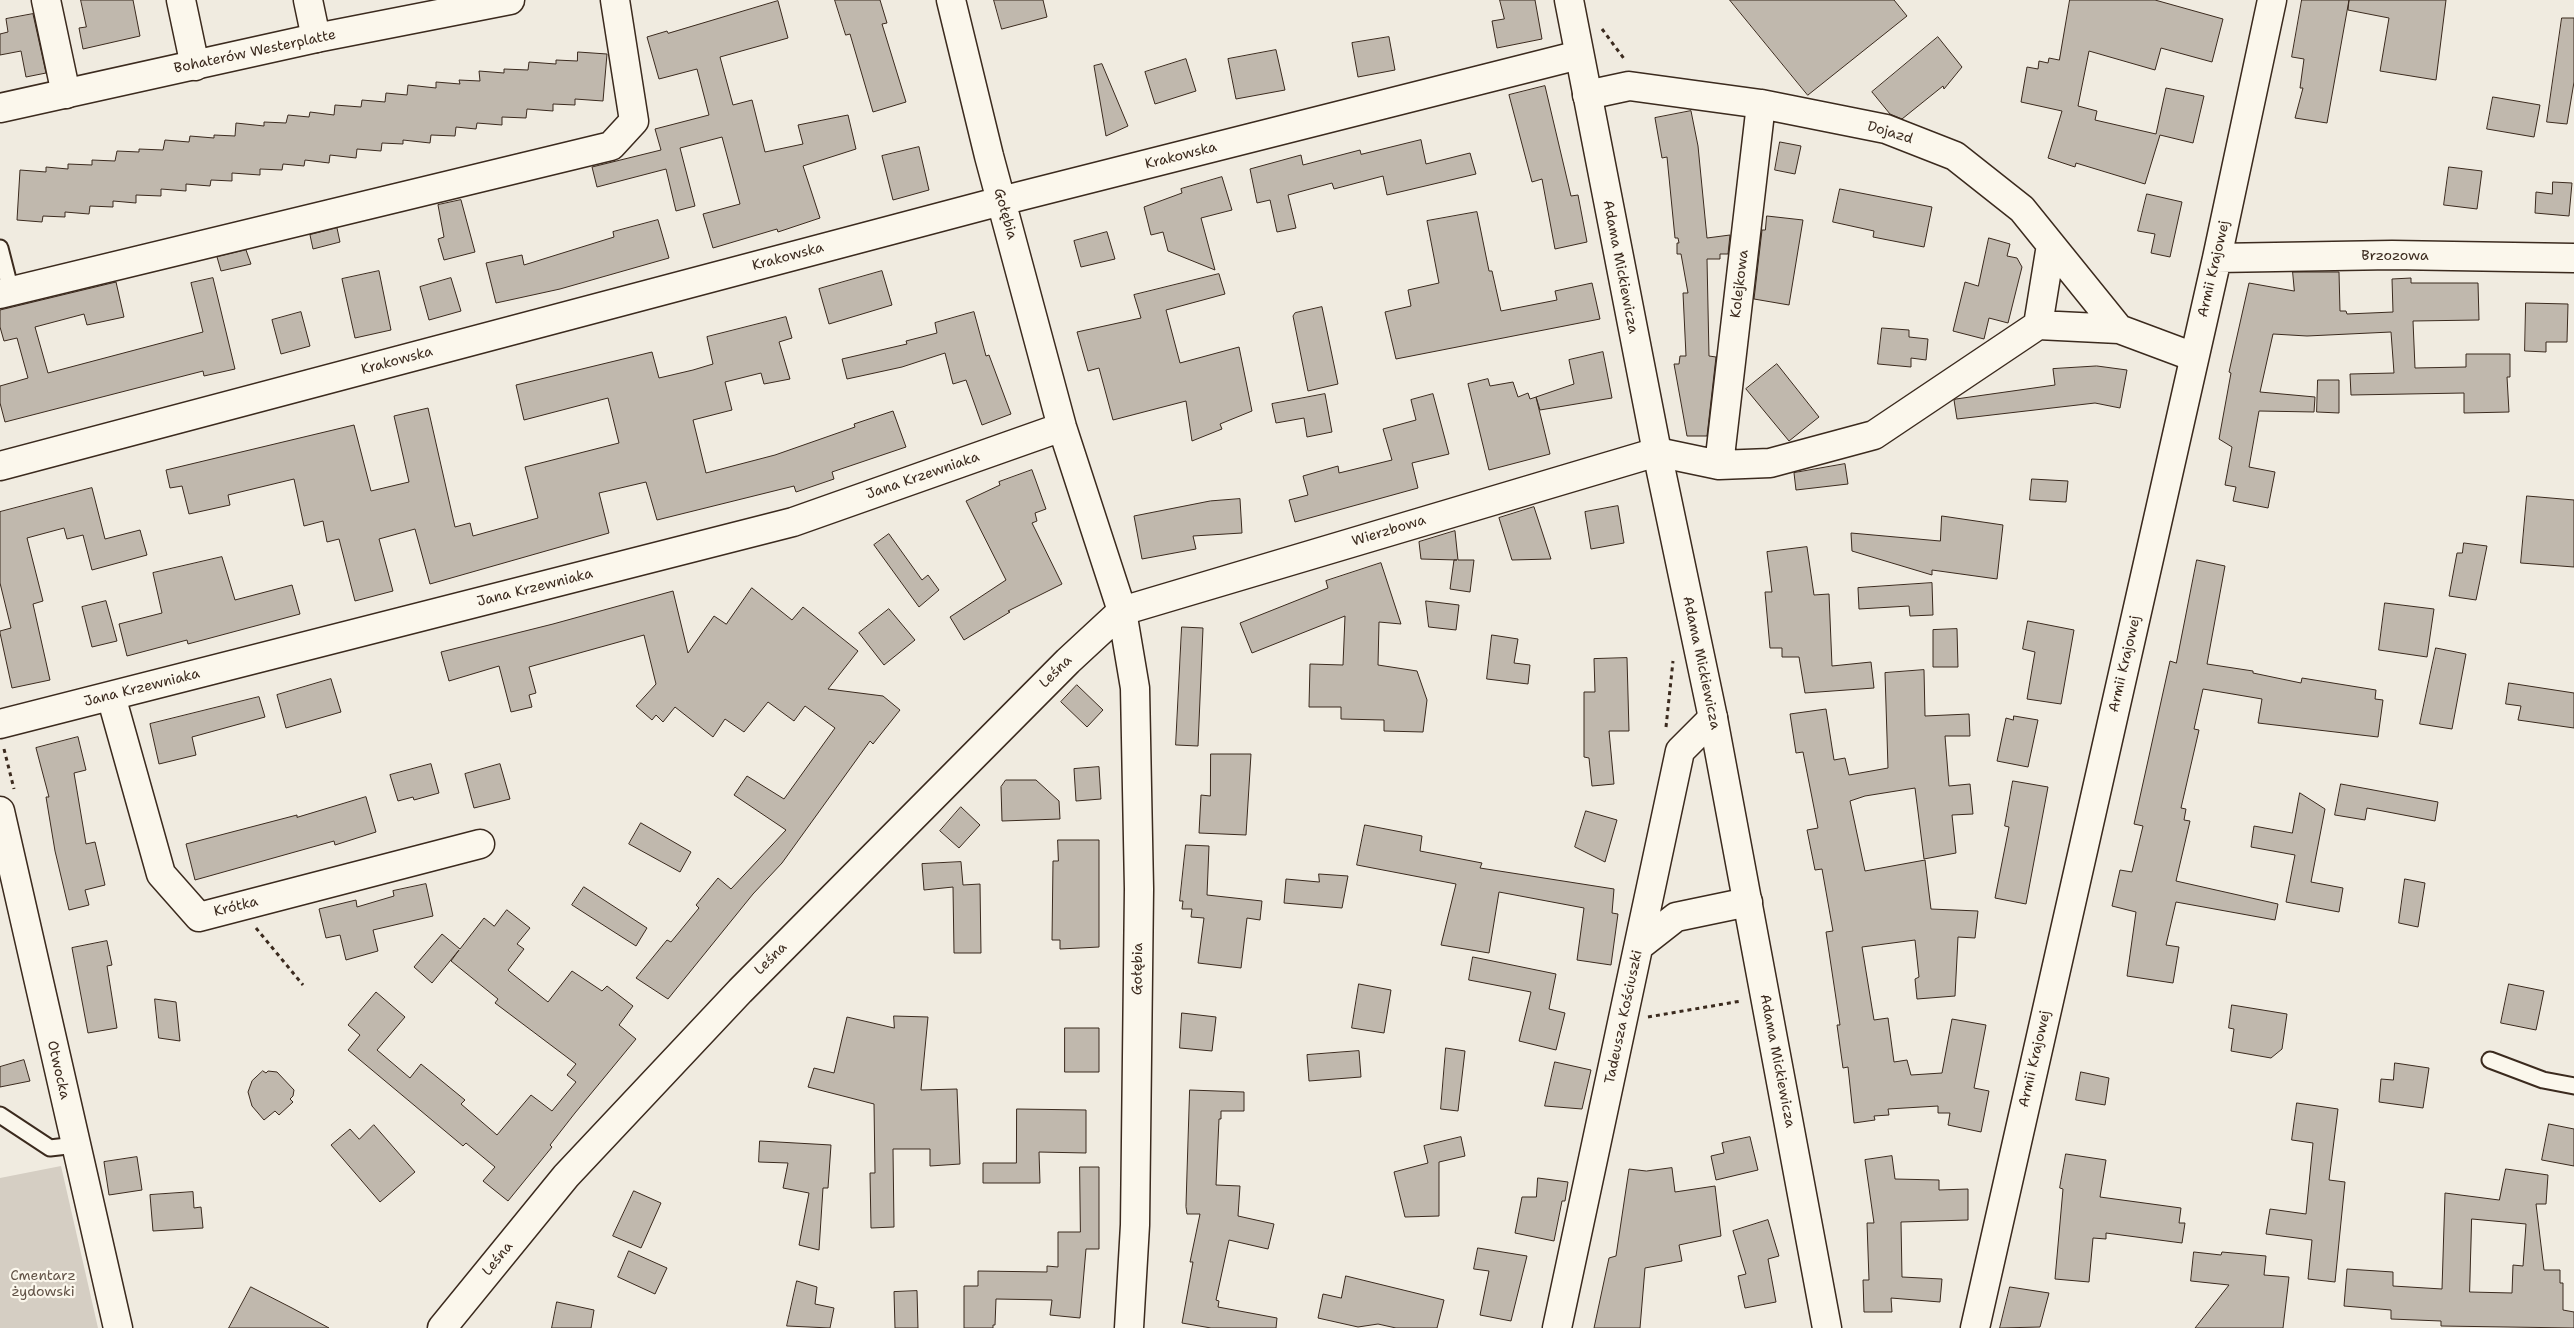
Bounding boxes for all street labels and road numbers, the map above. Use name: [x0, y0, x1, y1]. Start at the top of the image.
street label: Bohaterów Westerplatte: [172, 27, 338, 77]
street label: Dojazd: [1865, 118, 1915, 148]
street label: Krakowska: [1143, 139, 1219, 173]
street label: Gołębia: [990, 187, 1020, 241]
street label: Adama Mickiewicza: [1599, 199, 1641, 335]
street label: Armii Krajowej: [2195, 219, 2233, 319]
street label: Krakowska: [750, 239, 826, 275]
street label: Brzozowa: [2361, 248, 2429, 264]
street label: Kolejkowa: [1727, 249, 1753, 319]
street label: Krakowska: [359, 343, 435, 379]
street label: Jana Krzewniaka: [864, 449, 982, 503]
street label: Wierzbowa: [1350, 512, 1428, 550]
street label: Jana Krzewniaka: [475, 566, 595, 610]
street label: Adama Mickiewicza: [1679, 595, 1723, 731]
street label: Armii Krajowej: [2106, 614, 2144, 714]
street label: Leśna: [1036, 652, 1076, 692]
street label: Jana Krzewniaka: [82, 666, 202, 710]
street label: Krótka: [212, 893, 260, 921]
street label: Leśna: [751, 939, 791, 979]
street label: Gołębia: [1129, 943, 1147, 995]
street label: Tadeusza Kościuszki: [1602, 949, 1646, 1085]
street label: Adama Mickiewicza: [1756, 993, 1798, 1129]
street label: Armii Krajowej: [2016, 1009, 2054, 1109]
street label: Otwocka: [43, 1039, 73, 1101]
street label: Leśna: [479, 1239, 517, 1279]

